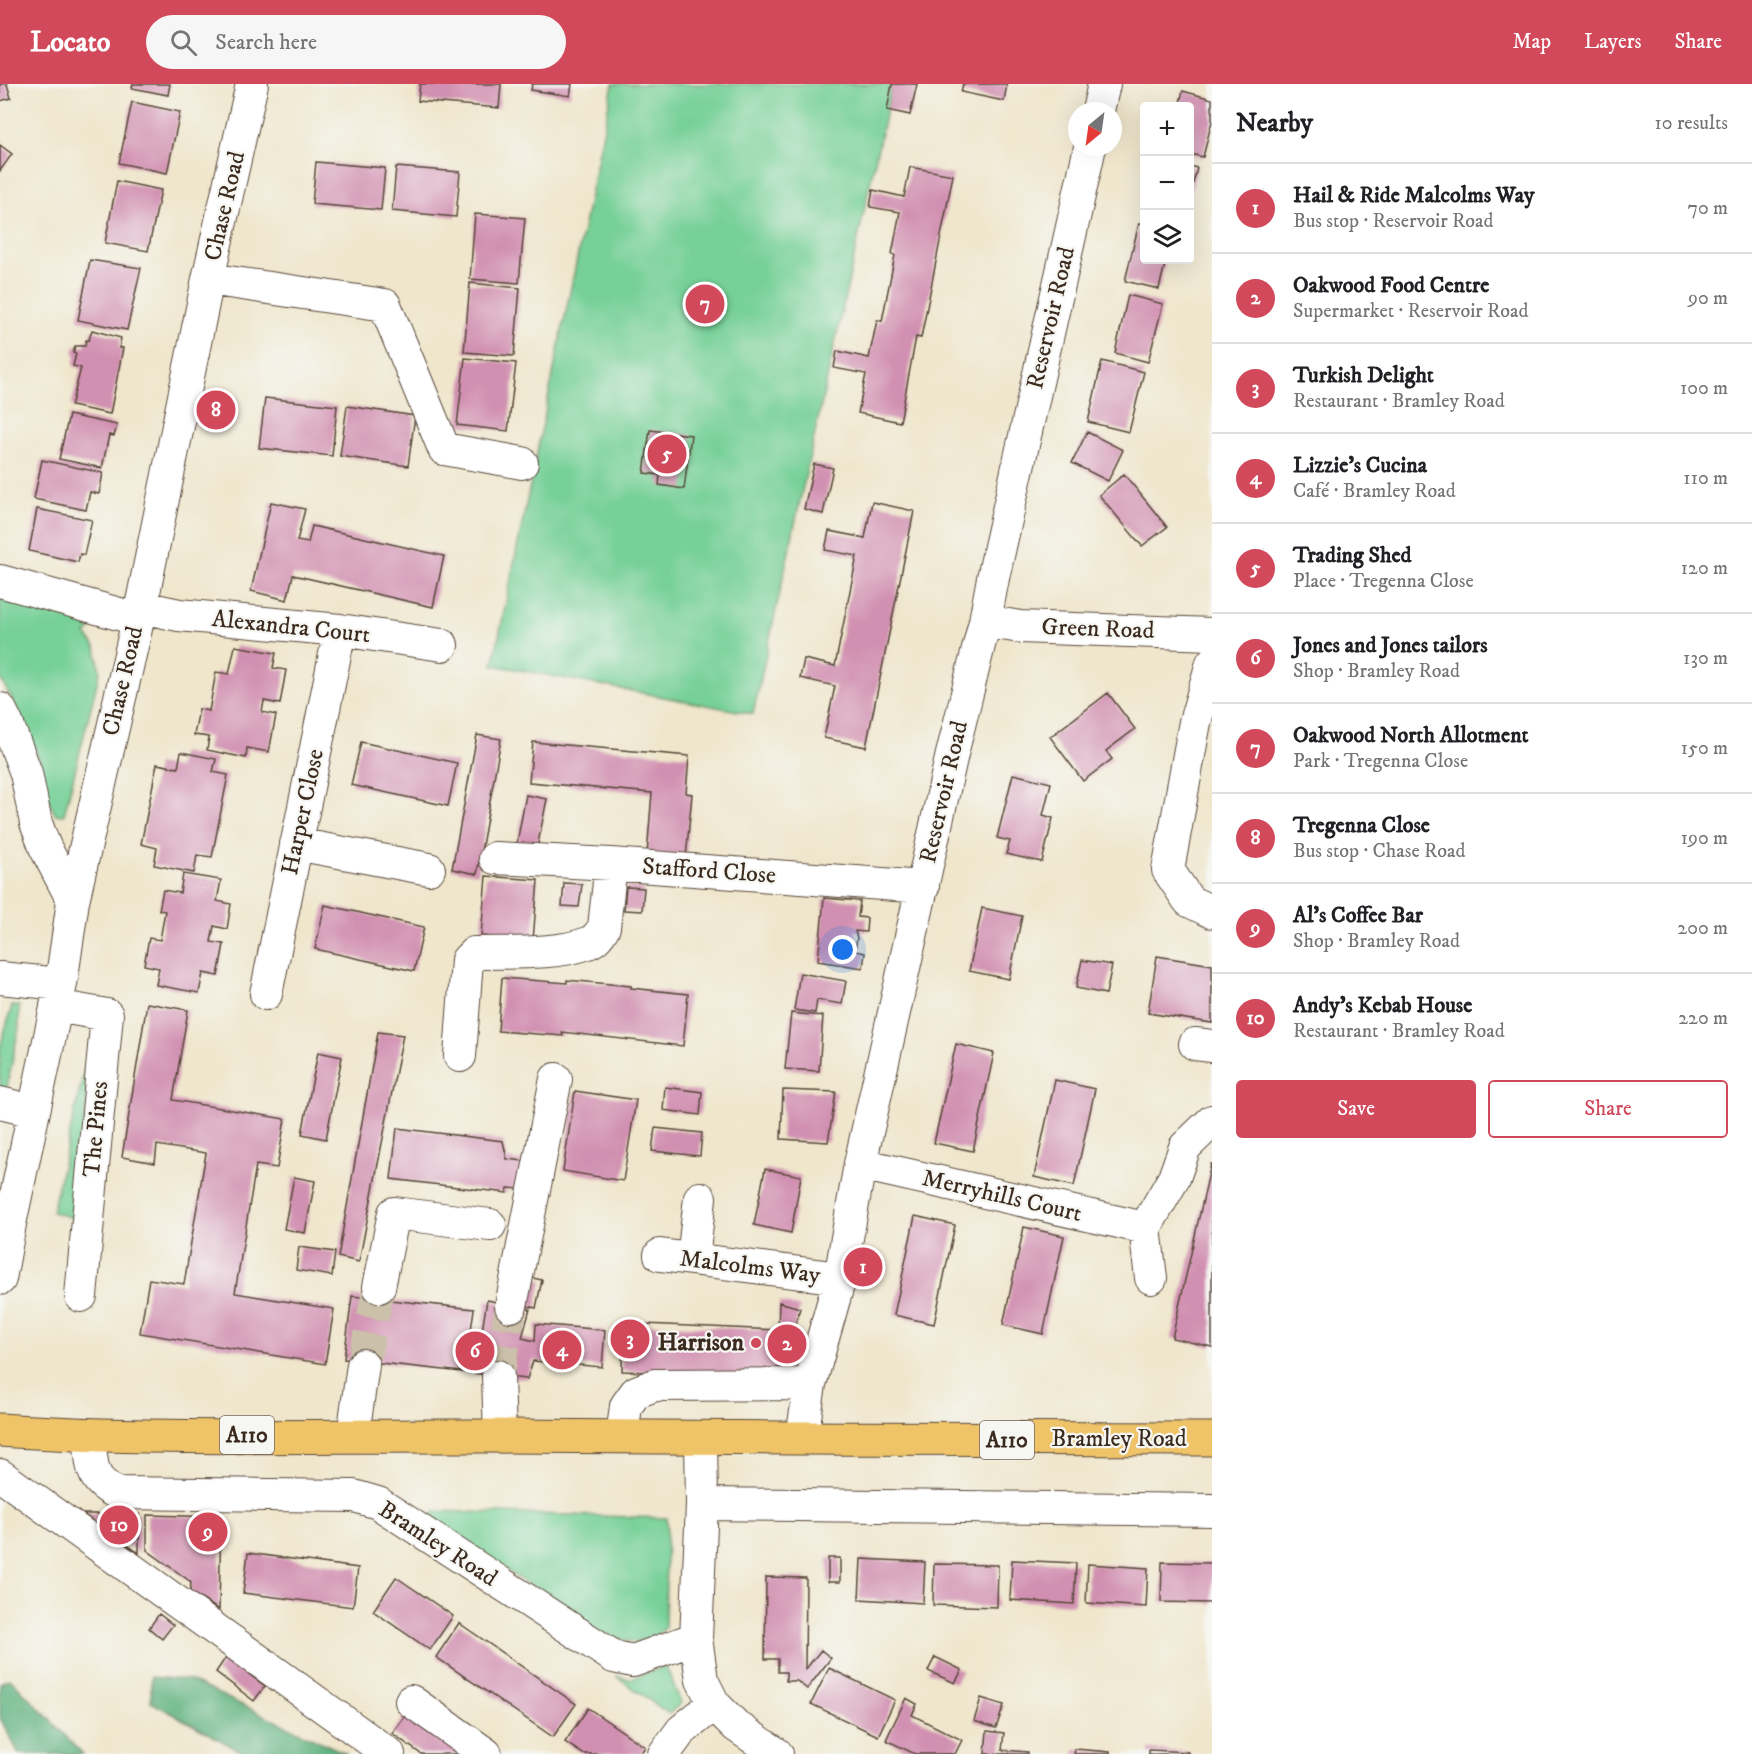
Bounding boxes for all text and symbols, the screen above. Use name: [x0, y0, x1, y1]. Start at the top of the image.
search box: [146, 15, 566, 69]
text: Locato: [30, 25, 110, 60]
icon: search: [167, 26, 200, 59]
text: Search here: [215, 29, 317, 56]
text: Map: [1512, 29, 1551, 55]
text: Layers: [1584, 29, 1642, 55]
text: Share: [1675, 29, 1722, 55]
north arrow: [1068, 102, 1122, 156]
map controls: [1140, 102, 1194, 264]
button: +: [1140, 102, 1194, 156]
text: Nearby: [1236, 107, 1313, 140]
text: 10 results: [1655, 111, 1728, 136]
street label: Chase Road: [198, 148, 252, 264]
button: −: [1140, 156, 1194, 210]
text: Hail & Ride Malcolms Way: [1293, 182, 1534, 209]
text: 1: [1252, 196, 1259, 221]
text: 70 m: [1687, 196, 1728, 221]
text: Bus stop · Reservoir Road: [1293, 209, 1493, 234]
button: layers: [1140, 210, 1194, 264]
street label: Reservoir Road: [1020, 244, 1082, 392]
text: Oakwood Food Centre: [1293, 272, 1489, 299]
pin: 7: [686, 282, 724, 326]
text: 2: [1251, 286, 1260, 311]
text: 90 m: [1688, 286, 1728, 311]
text: Supermarket · Reservoir Road: [1293, 299, 1529, 324]
text: Turkish Delight: [1293, 362, 1434, 389]
text: 3: [1252, 376, 1259, 401]
text: 100 m: [1680, 376, 1728, 401]
pin: 8: [196, 388, 236, 432]
text: Restaurant · Bramley Road: [1293, 389, 1505, 414]
pin: 5: [648, 432, 686, 476]
text: Lizzie's Cucina: [1293, 452, 1427, 479]
text: 4: [1250, 466, 1261, 491]
text: 110 m: [1683, 466, 1728, 491]
text: Café · Bramley Road: [1293, 479, 1456, 504]
text: Trading Shed: [1293, 542, 1412, 569]
text: 5: [1251, 556, 1260, 581]
text: 120 m: [1681, 556, 1728, 581]
text: Place · Tregenna Close: [1293, 569, 1474, 594]
street label: Alexandra Court: [210, 604, 372, 650]
street label: Green Road: [1041, 612, 1155, 646]
street label: Chase Road: [96, 623, 150, 739]
text: Jones and Jones tailors: [1293, 632, 1488, 659]
text: 6: [1250, 646, 1261, 671]
text: 130 m: [1683, 646, 1728, 671]
text: Shop · Bramley Road: [1293, 659, 1460, 684]
street label: Reservoir Road: [913, 718, 975, 866]
text: Oakwood North Allotment: [1293, 722, 1529, 749]
text: 7: [1250, 736, 1261, 761]
text: 150 m: [1681, 736, 1728, 761]
street label: Harper Close: [275, 746, 331, 878]
text: Park · Tregenna Close: [1293, 749, 1468, 774]
text: Tregenna Close: [1293, 812, 1430, 839]
text: 8: [1250, 826, 1261, 851]
text: 190 m: [1681, 826, 1728, 851]
text: Bus stop · Chase Road: [1293, 839, 1465, 864]
street label: Stafford Close: [641, 851, 777, 891]
text: Al's Coffee Bar: [1293, 902, 1423, 929]
text: 9: [1251, 916, 1260, 941]
text: 200 m: [1677, 916, 1728, 941]
text: Shop · Bramley Road: [1293, 929, 1460, 954]
your location: [828, 935, 857, 964]
text: Andy's Kebab House: [1293, 992, 1472, 1019]
text: 10: [1246, 1006, 1265, 1031]
text: 220 m: [1678, 1006, 1728, 1031]
text: Restaurant · Bramley Road: [1293, 1019, 1505, 1044]
street label: The Pines: [77, 1080, 115, 1178]
button: Save: [1236, 1080, 1476, 1138]
button: Share: [1488, 1080, 1728, 1138]
street label: Merryhills Court: [919, 1163, 1085, 1229]
street label: Malcolms Way: [678, 1243, 823, 1291]
pin: 1: [844, 1244, 882, 1290]
pin: 3: [610, 1316, 650, 1362]
pin: 2: [768, 1322, 806, 1366]
pin: 6: [456, 1328, 494, 1374]
pin: 4: [542, 1328, 582, 1372]
place label: Harrison: [657, 1328, 744, 1358]
marker: Harrison: [749, 1336, 763, 1350]
road number: A110: [220, 1416, 274, 1454]
road number: A110: [980, 1421, 1034, 1459]
street label: Bramley Road: [1051, 1424, 1187, 1454]
street label: Bramley Road: [373, 1495, 503, 1593]
pin: 10: [100, 1502, 138, 1548]
pin: 9: [188, 1510, 228, 1554]

